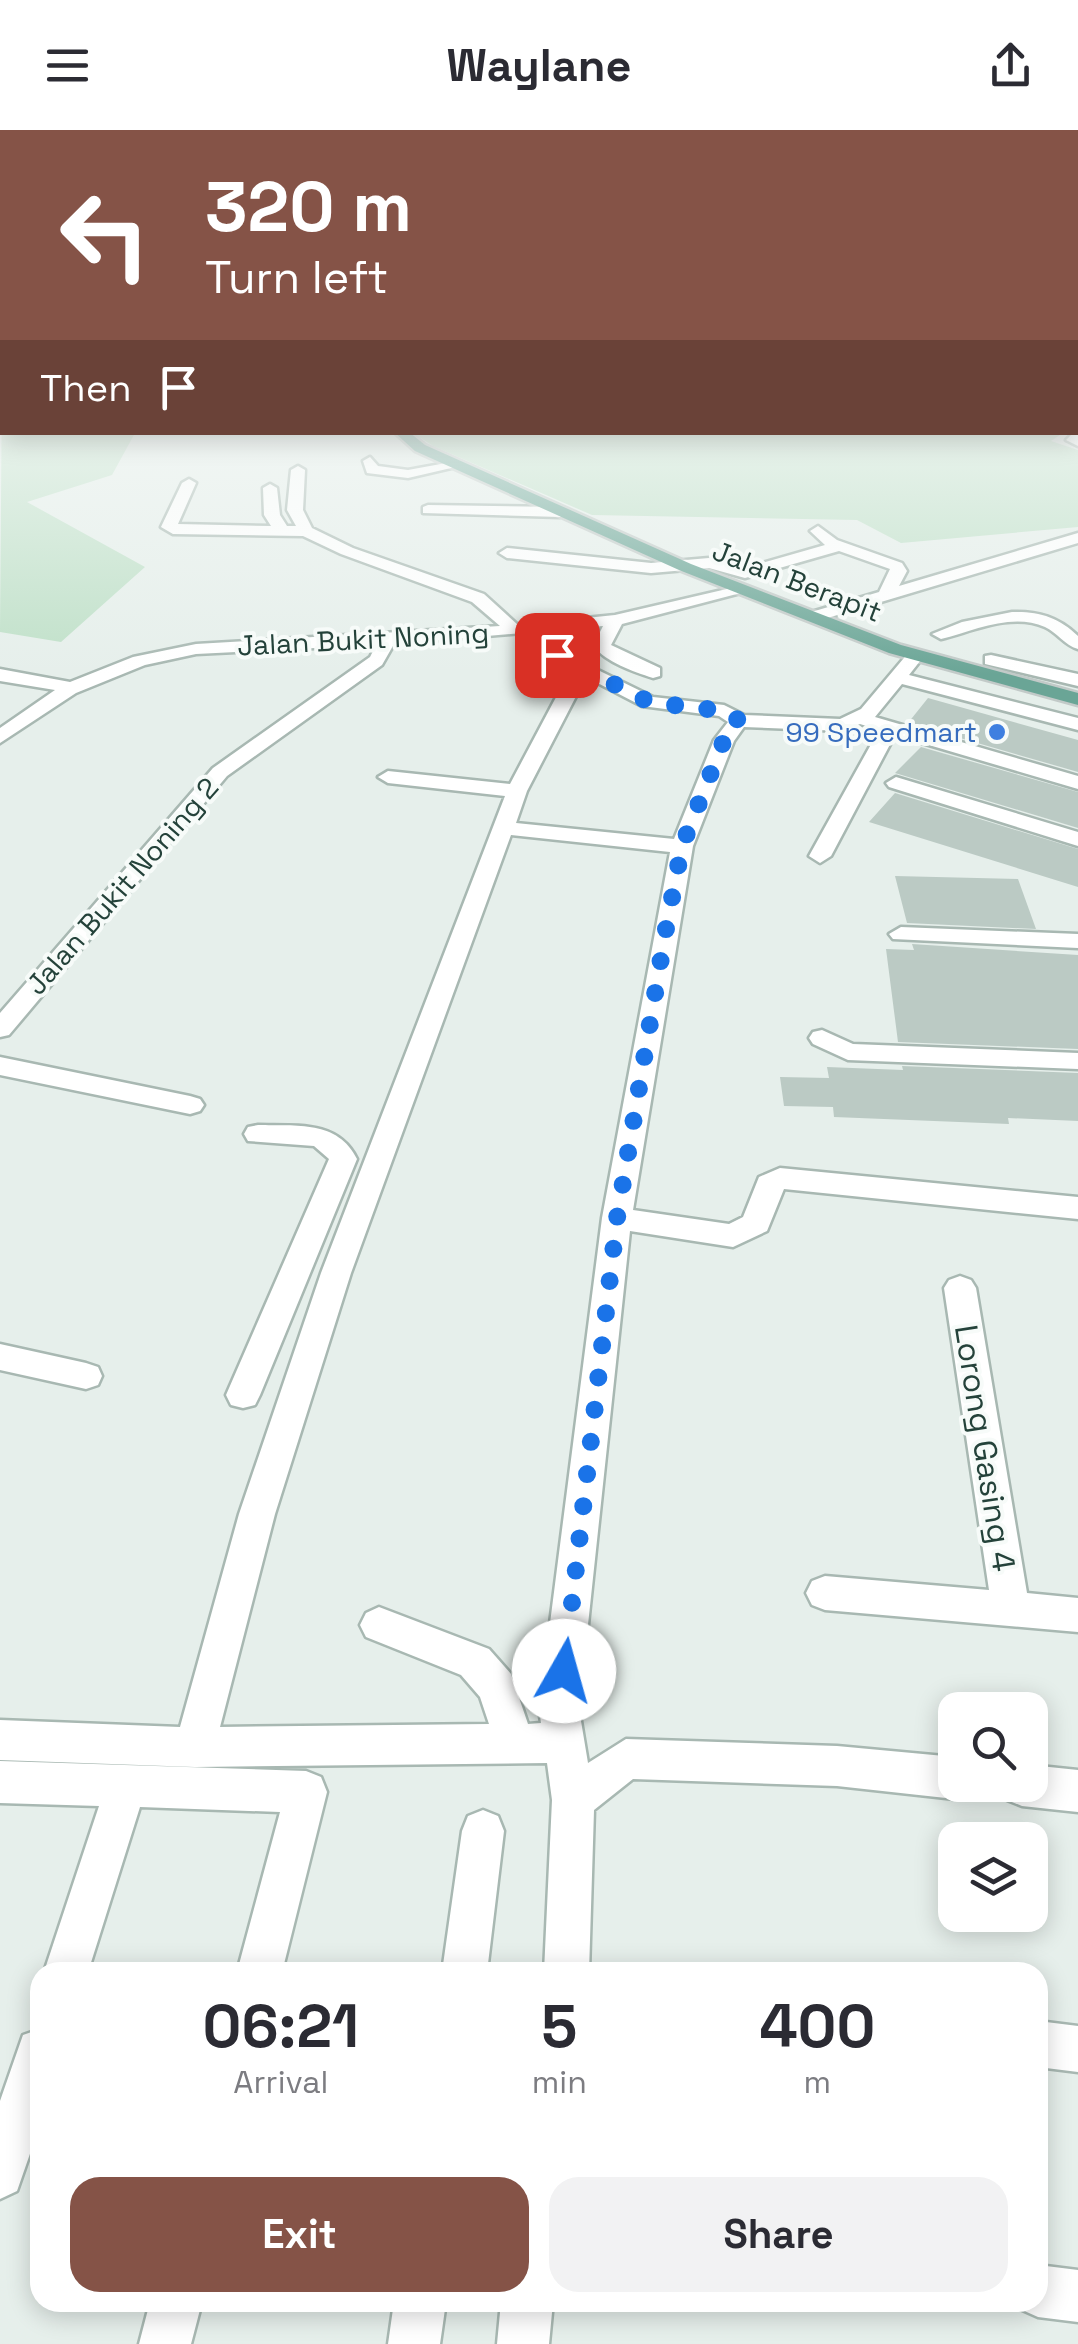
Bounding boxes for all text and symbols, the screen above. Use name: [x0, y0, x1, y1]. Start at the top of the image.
text: Waylane: [447, 37, 631, 94]
icon: menu: [40, 38, 95, 93]
icon: share: [983, 38, 1038, 93]
text: 320 m: [205, 162, 412, 251]
icon: left: [40, 170, 170, 300]
text: Turn left: [205, 249, 388, 306]
icon: arrive: [151, 360, 206, 415]
text: Then: [40, 364, 131, 412]
street label: Jalan Berapit: [707, 532, 887, 630]
pin: [515, 613, 600, 698]
street label: Jalan Bukit Noning: [236, 614, 490, 664]
icon: arrive: [530, 628, 585, 683]
place label: 99 Speedmart: [786, 714, 977, 750]
marker: 99 Speedmart: [986, 721, 1008, 743]
street label: Jalan Bukit Noning 2: [18, 770, 226, 1002]
street label: Lorong Gasing 4: [946, 1322, 1024, 1574]
position arrow: [512, 1619, 616, 1723]
map controls: [938, 1692, 1048, 1932]
button: search: [938, 1692, 1048, 1802]
button: layers: [938, 1822, 1048, 1932]
text: 06:21: [203, 1988, 359, 2065]
text: 5: [541, 1988, 577, 2065]
text: 400: [759, 1988, 875, 2065]
text: Arrival: [233, 2062, 328, 2102]
text: min: [532, 2062, 587, 2102]
text: m: [804, 2062, 831, 2102]
button: Exit: [70, 2177, 529, 2292]
button: Share: [549, 2177, 1008, 2292]

